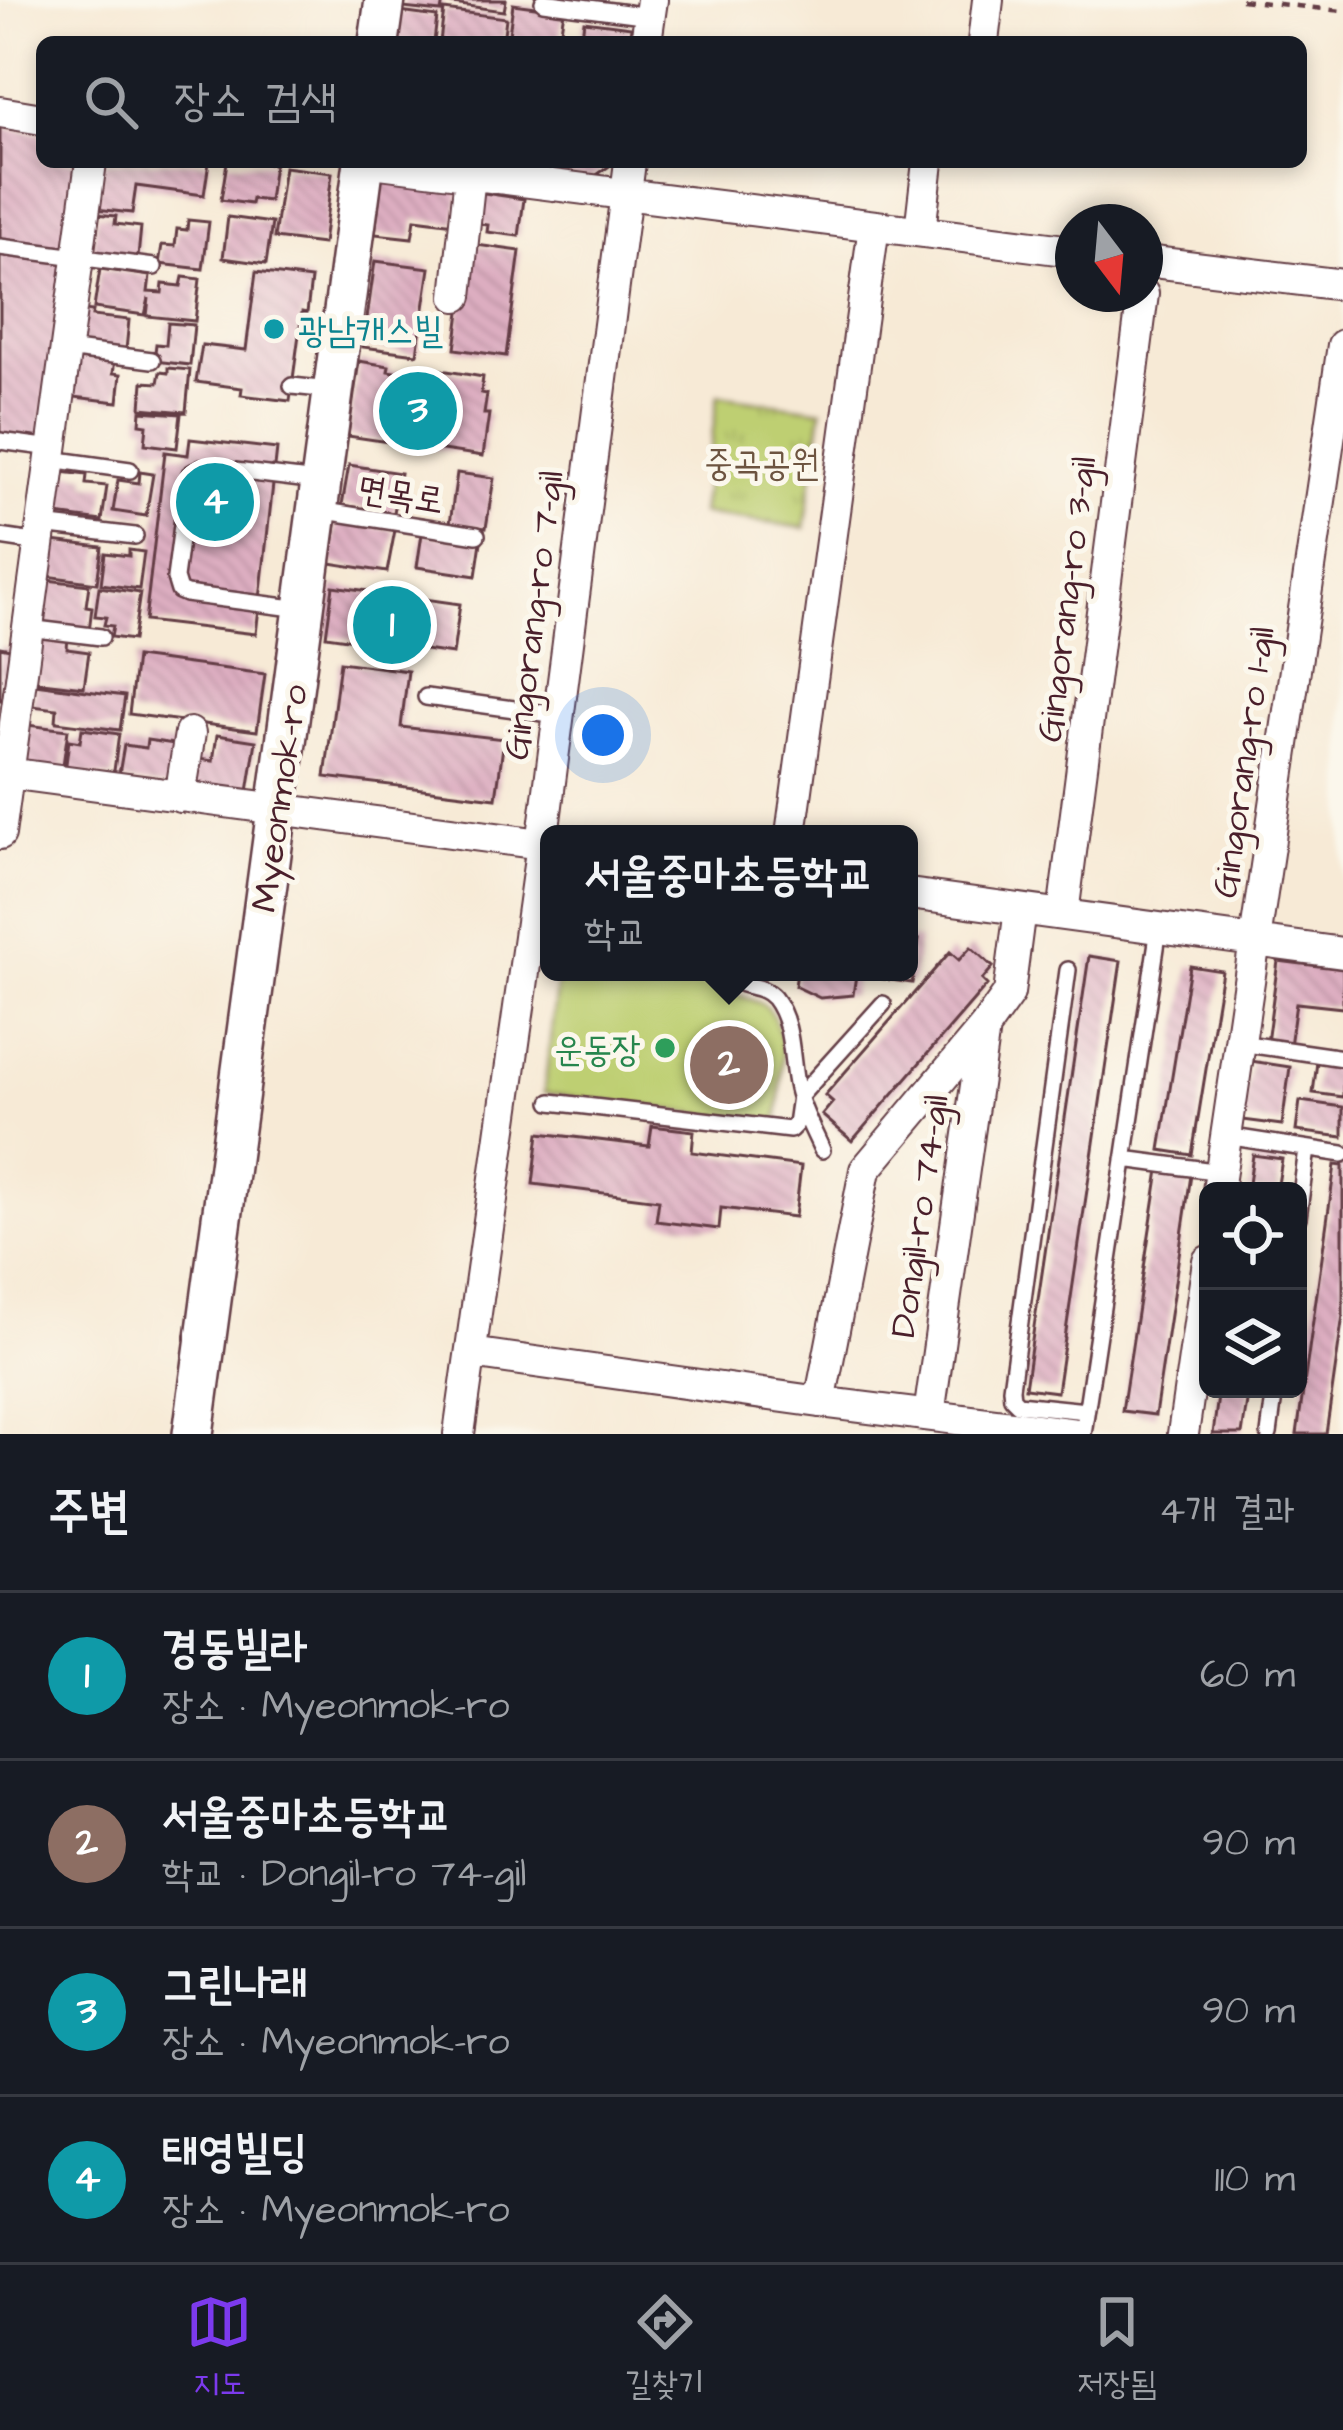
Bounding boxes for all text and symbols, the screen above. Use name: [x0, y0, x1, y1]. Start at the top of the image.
search box: [36, 36, 1307, 168]
icon: search: [78, 69, 144, 135]
text: 장소 검색: [174, 71, 337, 133]
north arrow: [1055, 204, 1163, 312]
place label: 광남캐스빌: [298, 306, 443, 357]
marker: 광남캐스빌: [261, 316, 287, 342]
pin: 3: [379, 366, 457, 456]
park label: 중곡공원: [704, 439, 820, 490]
street label: Gingorang-ro 3-gil: [1025, 454, 1111, 745]
pin: 4: [176, 457, 254, 547]
street label: 면목로: [354, 463, 448, 527]
street label: Gingorang-ro 7-gil: [491, 468, 578, 763]
pin: 1: [353, 580, 431, 670]
street label: Gingorang-ro 1-gil: [1200, 624, 1290, 901]
street label: Myeonmok-ro: [239, 681, 322, 915]
your location: [573, 705, 633, 765]
popup: [540, 825, 918, 981]
text: 서울중마초등학교: [584, 845, 874, 907]
text: 학교: [584, 907, 647, 961]
pin: 2: [690, 1020, 768, 1110]
place label: 운동장: [554, 1025, 641, 1076]
marker: 운동장: [652, 1035, 678, 1061]
street label: Dongil-ro 74-gil: [878, 1092, 964, 1341]
map controls: [1199, 1182, 1307, 1398]
button: locate: [1199, 1182, 1307, 1290]
button: layers: [1199, 1290, 1307, 1398]
text: 주변: [48, 1477, 130, 1548]
text: 4개 결과: [1159, 1485, 1295, 1539]
text: 경동빌라: [162, 1618, 307, 1680]
text: 1: [85, 1649, 90, 1703]
text: 60 m: [1200, 1649, 1295, 1703]
text: 장소 · Myeonmok-ro: [162, 1680, 510, 1734]
text: 서울중마초등학교: [162, 1786, 452, 1848]
text: 2: [76, 1817, 98, 1871]
text: 90 m: [1202, 1817, 1295, 1871]
text: 학교 · Dongil-ro 74-gil: [162, 1848, 526, 1902]
text: 그린나래: [162, 1954, 307, 2016]
text: 3: [77, 1985, 97, 2039]
text: 90 m: [1202, 1985, 1295, 2039]
text: 장소 · Myeonmok-ro: [162, 2016, 510, 2070]
text: 태영빌딩: [162, 2122, 307, 2184]
text: 4: [74, 2153, 100, 2207]
text: 110 m: [1214, 2153, 1295, 2207]
text: 장소 · Myeonmok-ro: [162, 2184, 510, 2238]
tab: 지도: [186, 2289, 252, 2407]
tab: 길찾기: [625, 2289, 704, 2407]
tab: 저장됨: [1077, 2289, 1157, 2407]

